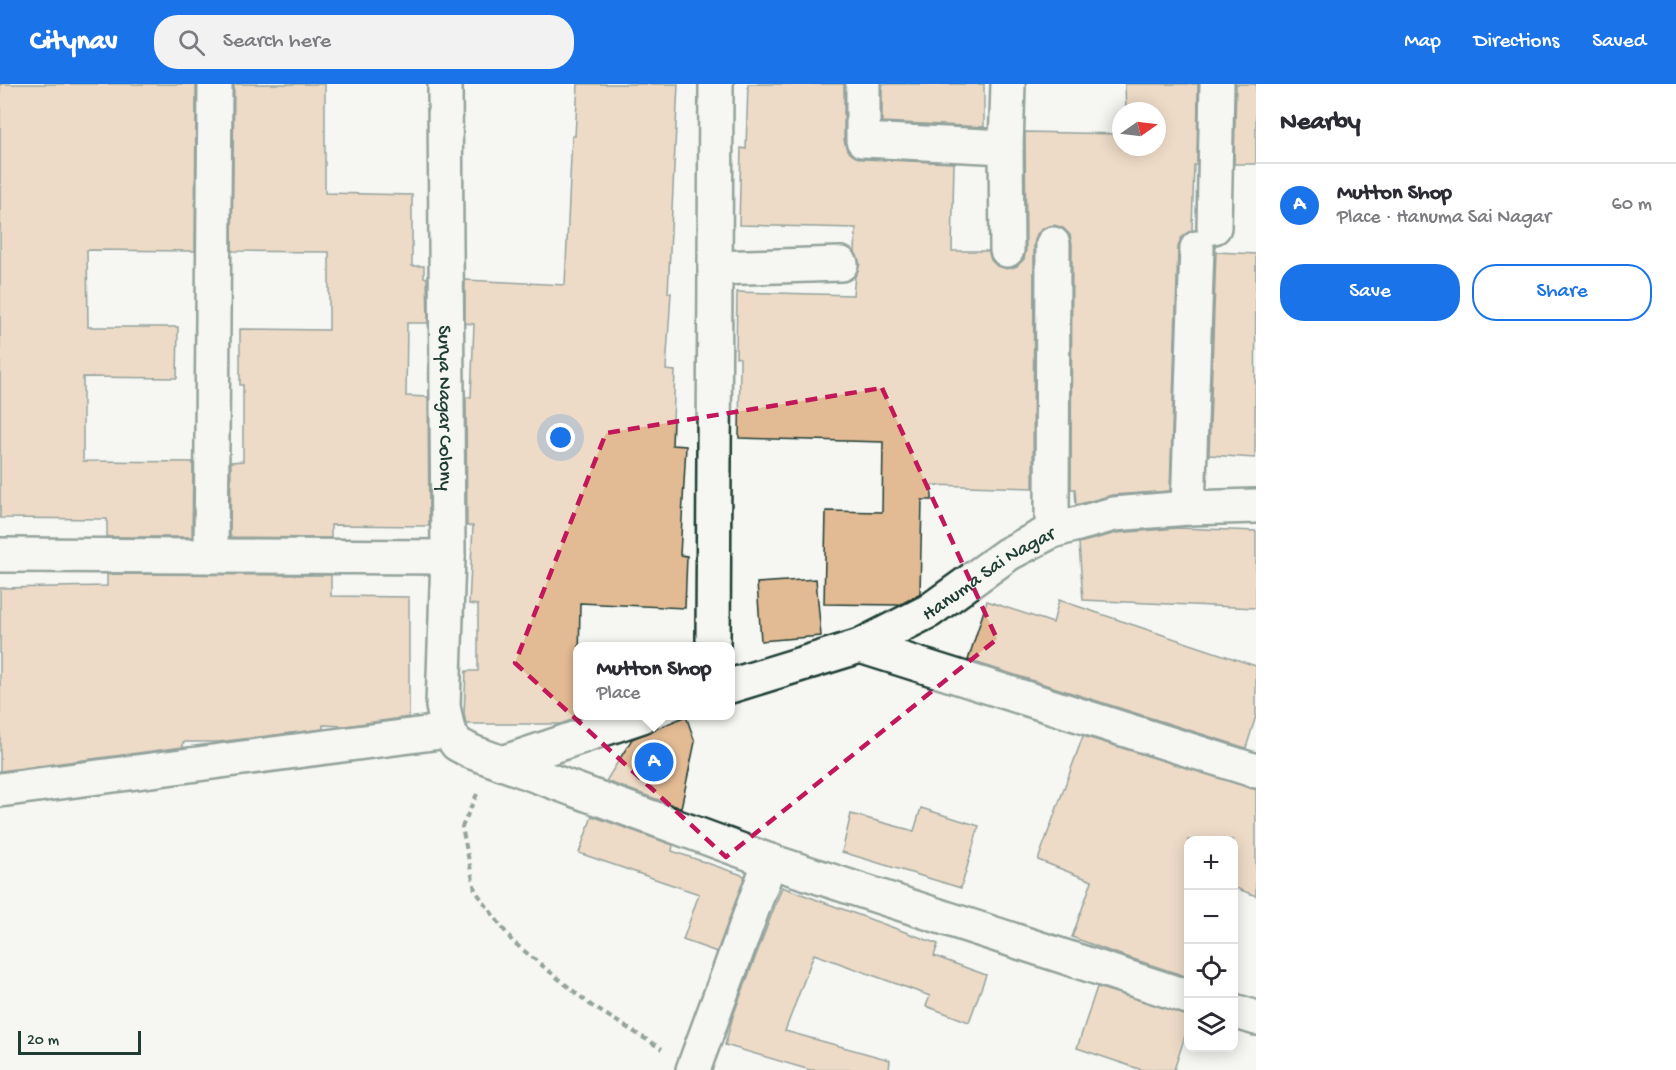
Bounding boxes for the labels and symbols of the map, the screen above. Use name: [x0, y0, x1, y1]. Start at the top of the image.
north arrow: [1112, 102, 1166, 156]
street label: Surya Nagar Colony: [432, 325, 456, 491]
your location: [546, 423, 575, 452]
street label: Hanuma Sai Nagar: [919, 523, 1061, 627]
pin: A: [634, 740, 674, 784]
scale bar: [18, 1028, 141, 1056]

